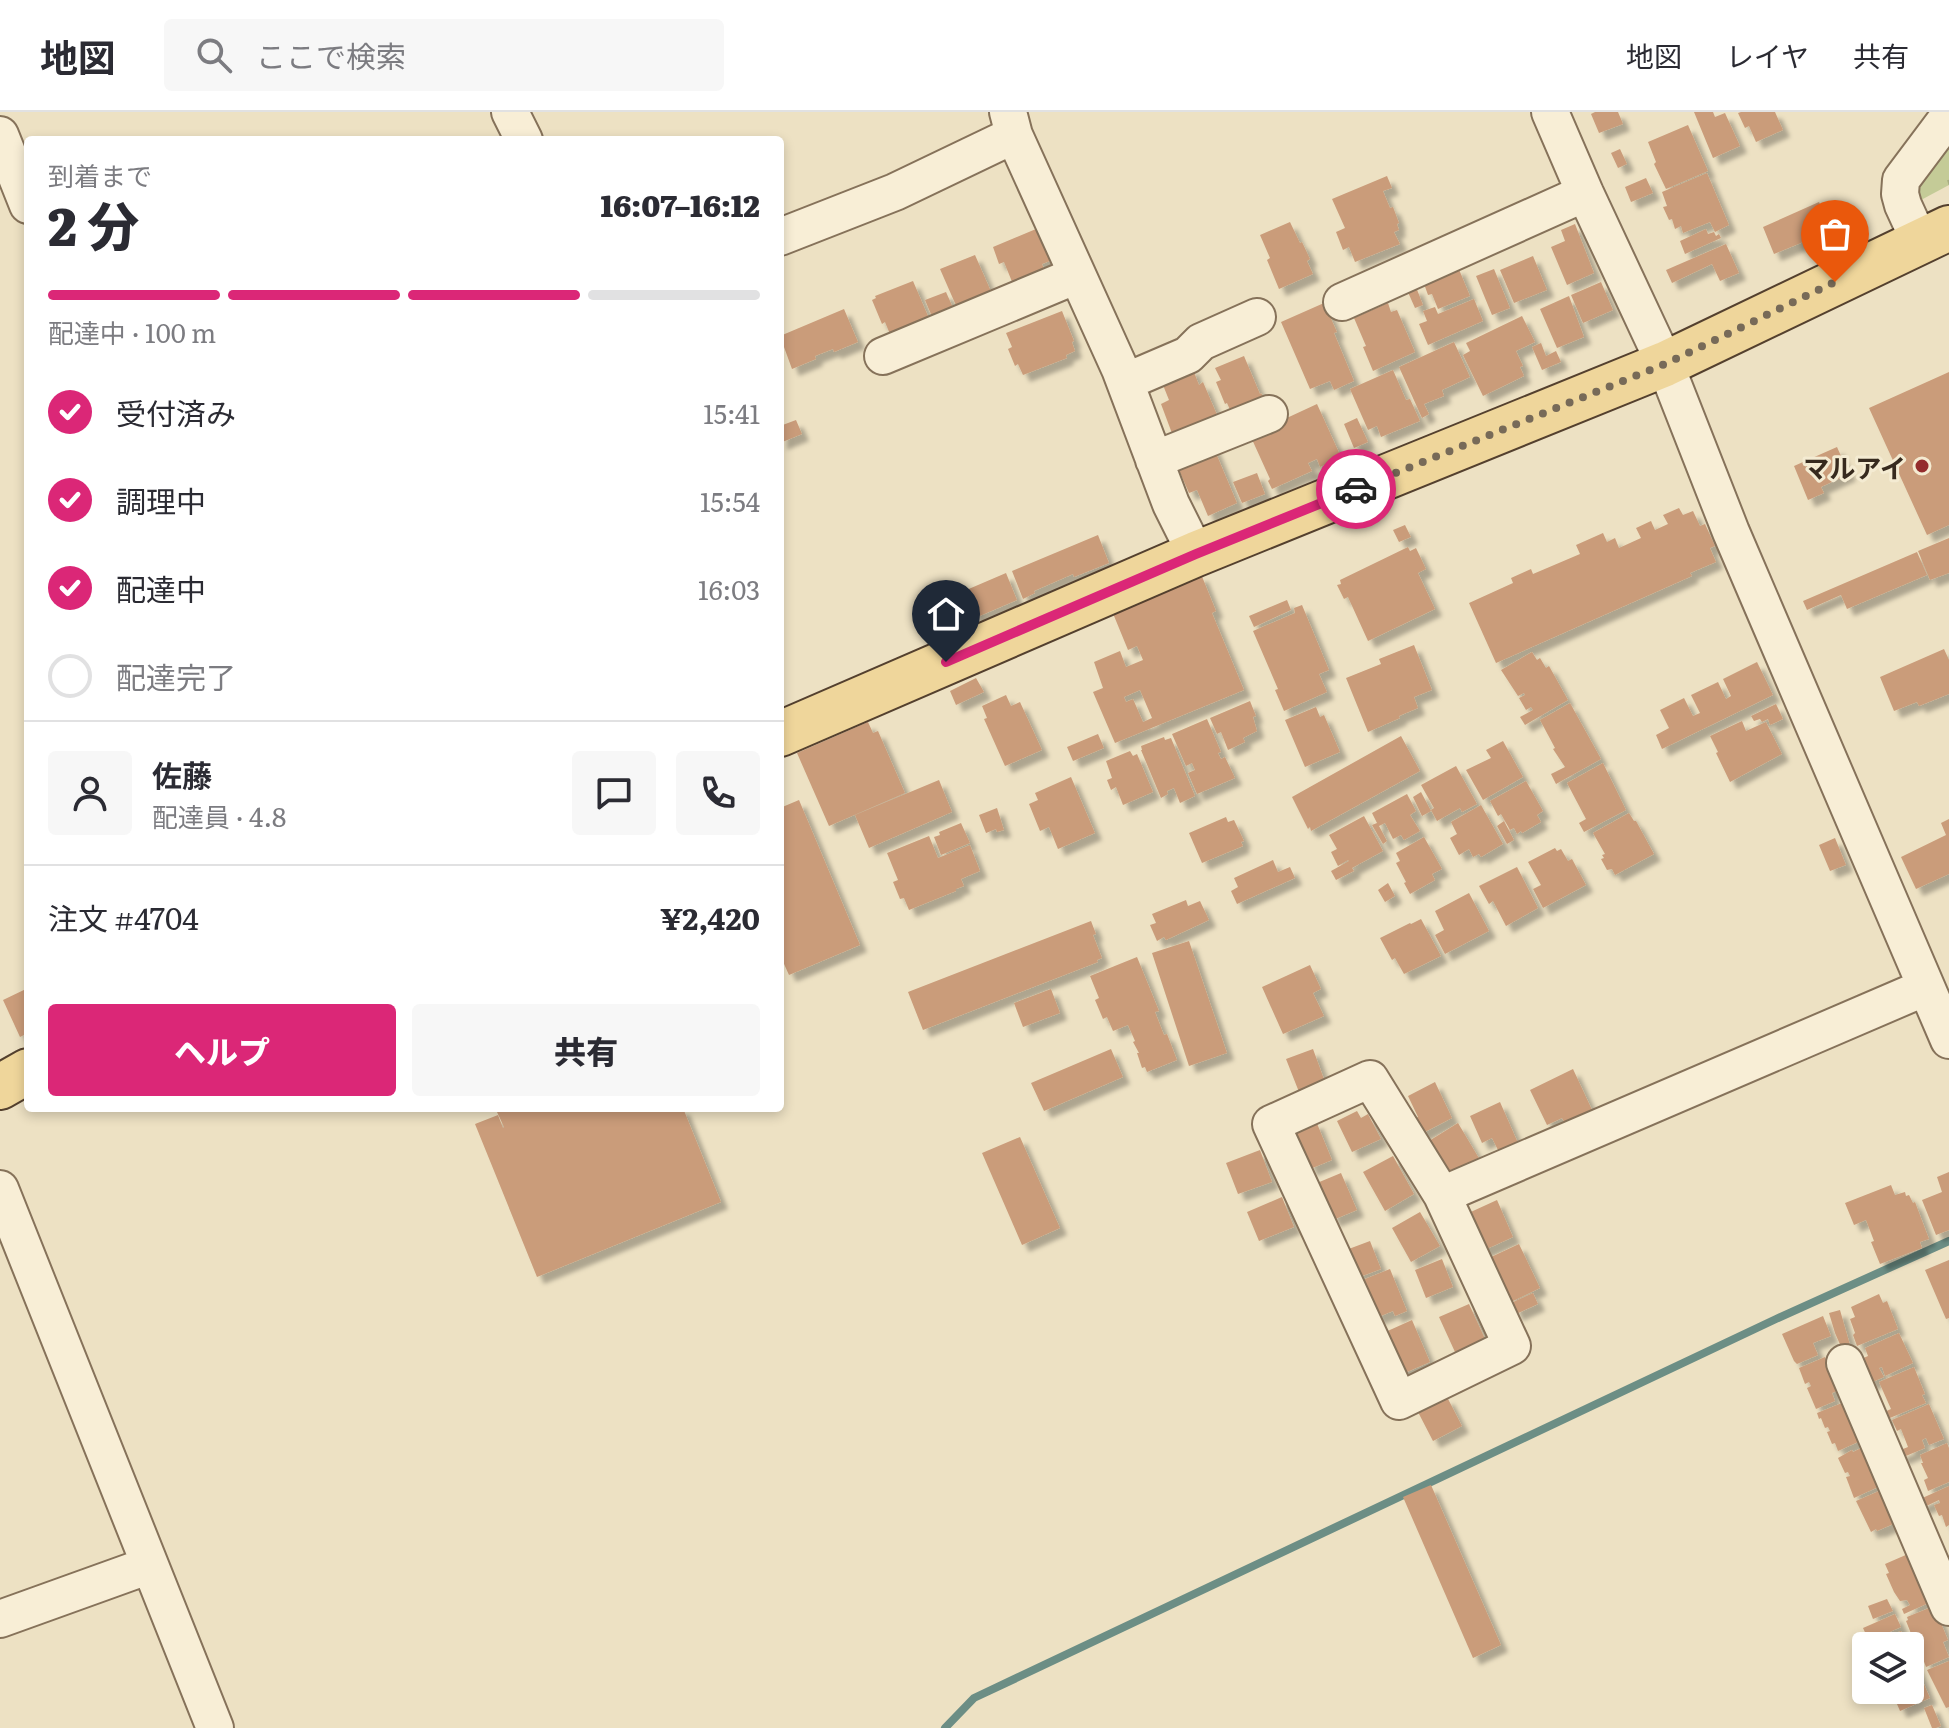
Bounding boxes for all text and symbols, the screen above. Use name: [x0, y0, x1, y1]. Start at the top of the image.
search box: [164, 19, 724, 91]
text: 地図: [40, 27, 116, 84]
icon: search: [192, 33, 236, 77]
text: ここで検索: [256, 33, 406, 77]
text: 地図: [1626, 34, 1682, 76]
text: レイヤ: [1726, 34, 1809, 76]
text: 共有: [1853, 34, 1909, 76]
text: 到着まで: [48, 155, 152, 194]
text: 16:07–16:12: [600, 182, 760, 226]
text: 2 分: [48, 185, 139, 262]
pin: [1801, 200, 1869, 282]
icon: bag: [1813, 212, 1857, 256]
text: 配達中 · 100 m: [48, 312, 216, 351]
icon: check: [48, 390, 92, 434]
text: 受付済み: [116, 390, 236, 434]
text: 15:41: [703, 393, 760, 432]
place label: マルアイ: [1803, 447, 1906, 486]
courier: [1316, 449, 1396, 529]
marker: マルアイ: [1913, 457, 1931, 475]
icon: car: [1334, 467, 1378, 511]
icon: check: [48, 478, 92, 522]
text: 調理中: [116, 478, 206, 522]
text: 15:54: [700, 481, 760, 520]
icon: check: [48, 566, 92, 610]
text: 配達中: [116, 566, 206, 610]
text: 16:03: [698, 569, 760, 608]
pin: [912, 580, 980, 662]
icon: home: [924, 592, 968, 636]
text: 配達完了: [116, 654, 236, 698]
button: person: [48, 751, 132, 835]
button: chat: [572, 751, 656, 835]
button: phone: [676, 751, 760, 835]
text: 佐藤: [152, 752, 212, 796]
text: 配達員 · 4.8: [152, 796, 286, 835]
text: 注文 #4704: [48, 895, 199, 939]
text: ¥2,420: [660, 895, 760, 939]
button: ヘルプ: [48, 1004, 396, 1096]
button: 共有: [412, 1004, 760, 1096]
map controls: [1852, 1632, 1924, 1704]
button: layers: [1852, 1632, 1924, 1704]

